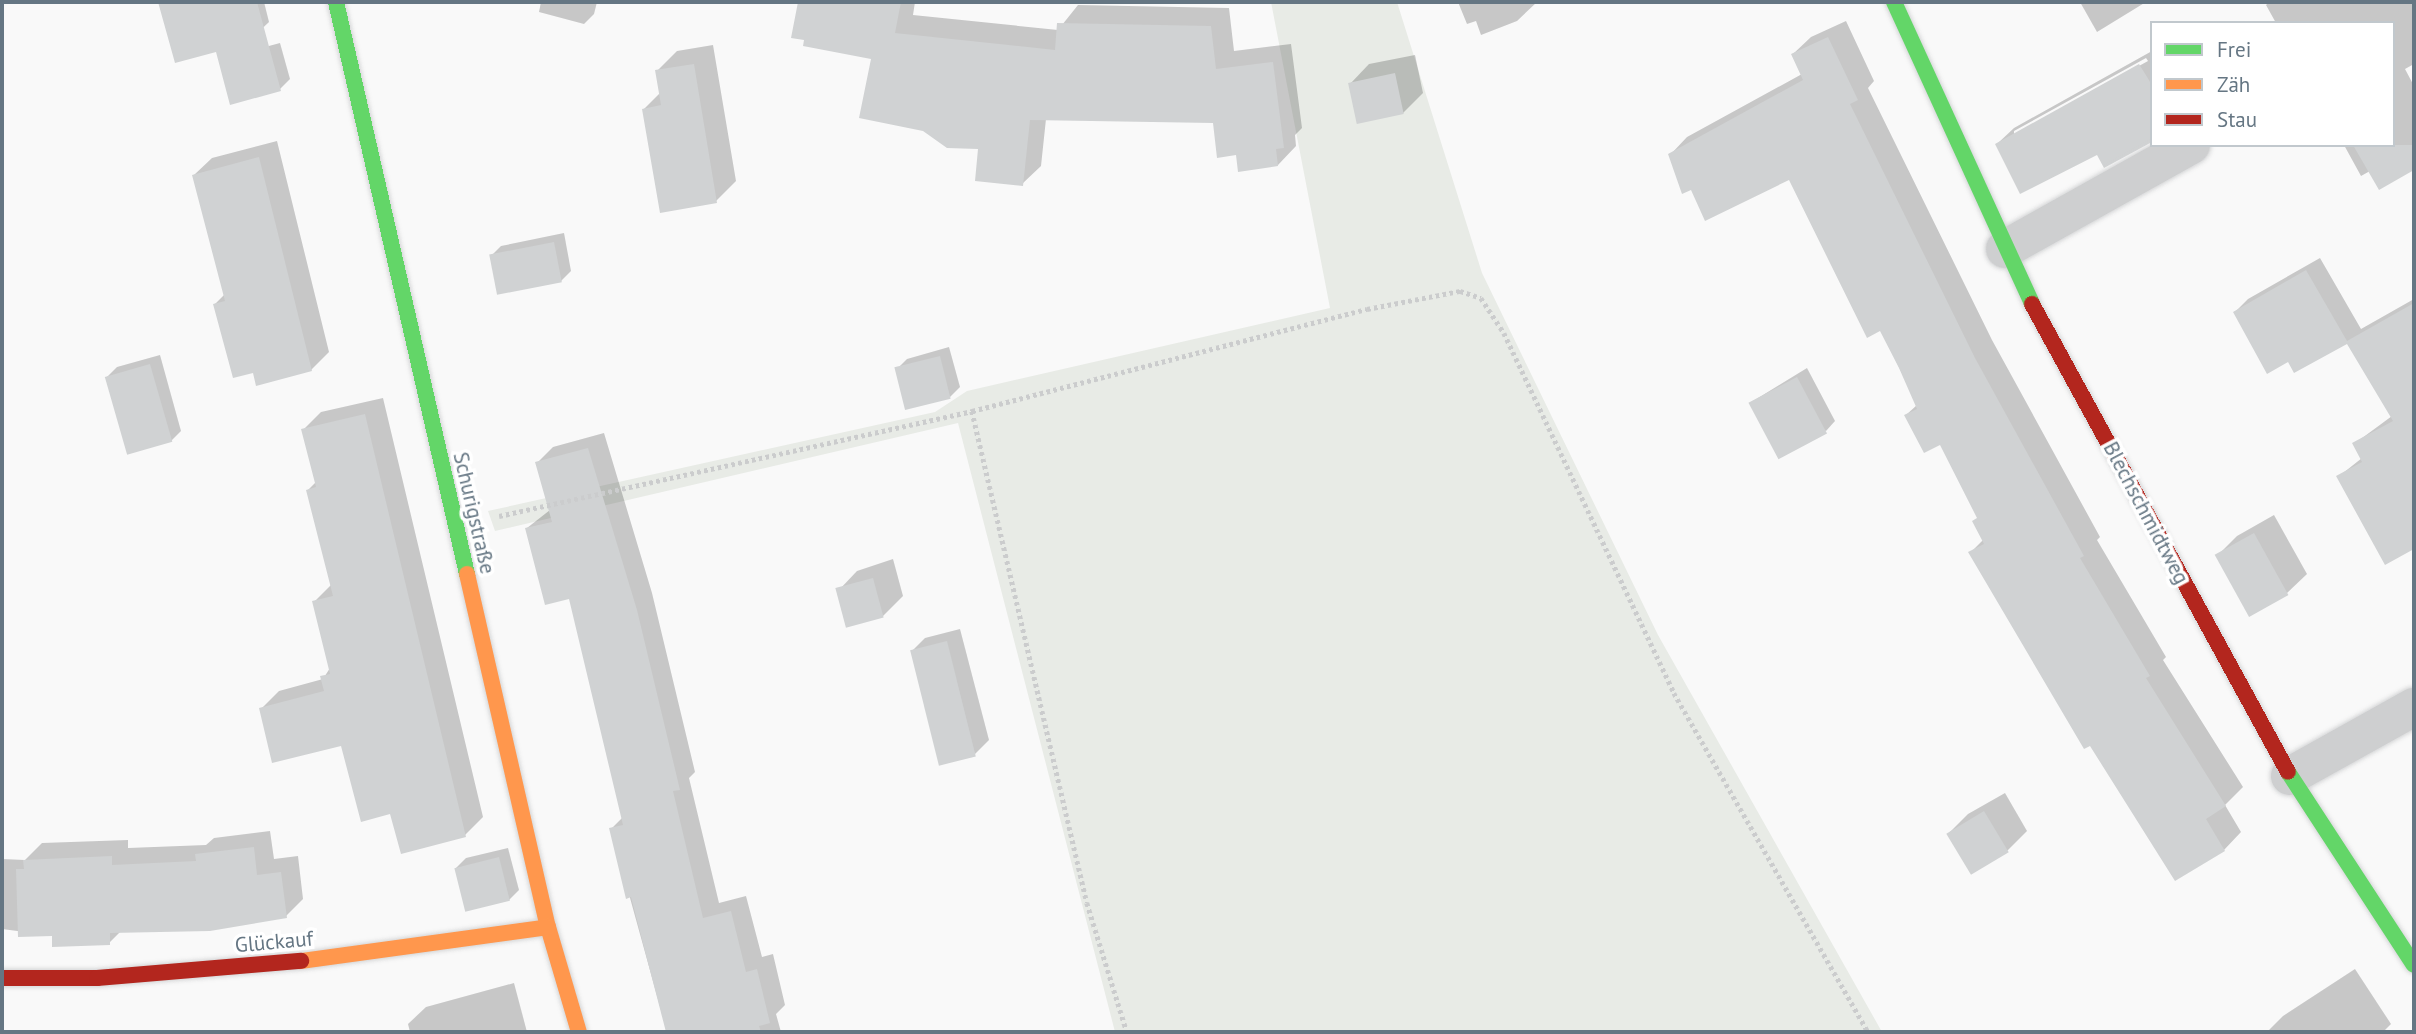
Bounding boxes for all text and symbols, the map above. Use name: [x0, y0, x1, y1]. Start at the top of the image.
legend: [2150, 21, 2395, 147]
text: Frei: [2217, 36, 2251, 63]
text: Zäh: [2217, 71, 2250, 98]
text: Stau: [2217, 106, 2257, 133]
street label: Blechschmidtweg: [2098, 438, 2194, 588]
street label: Schurigstraße: [448, 450, 500, 576]
street label: Glückauf: [234, 926, 314, 958]

